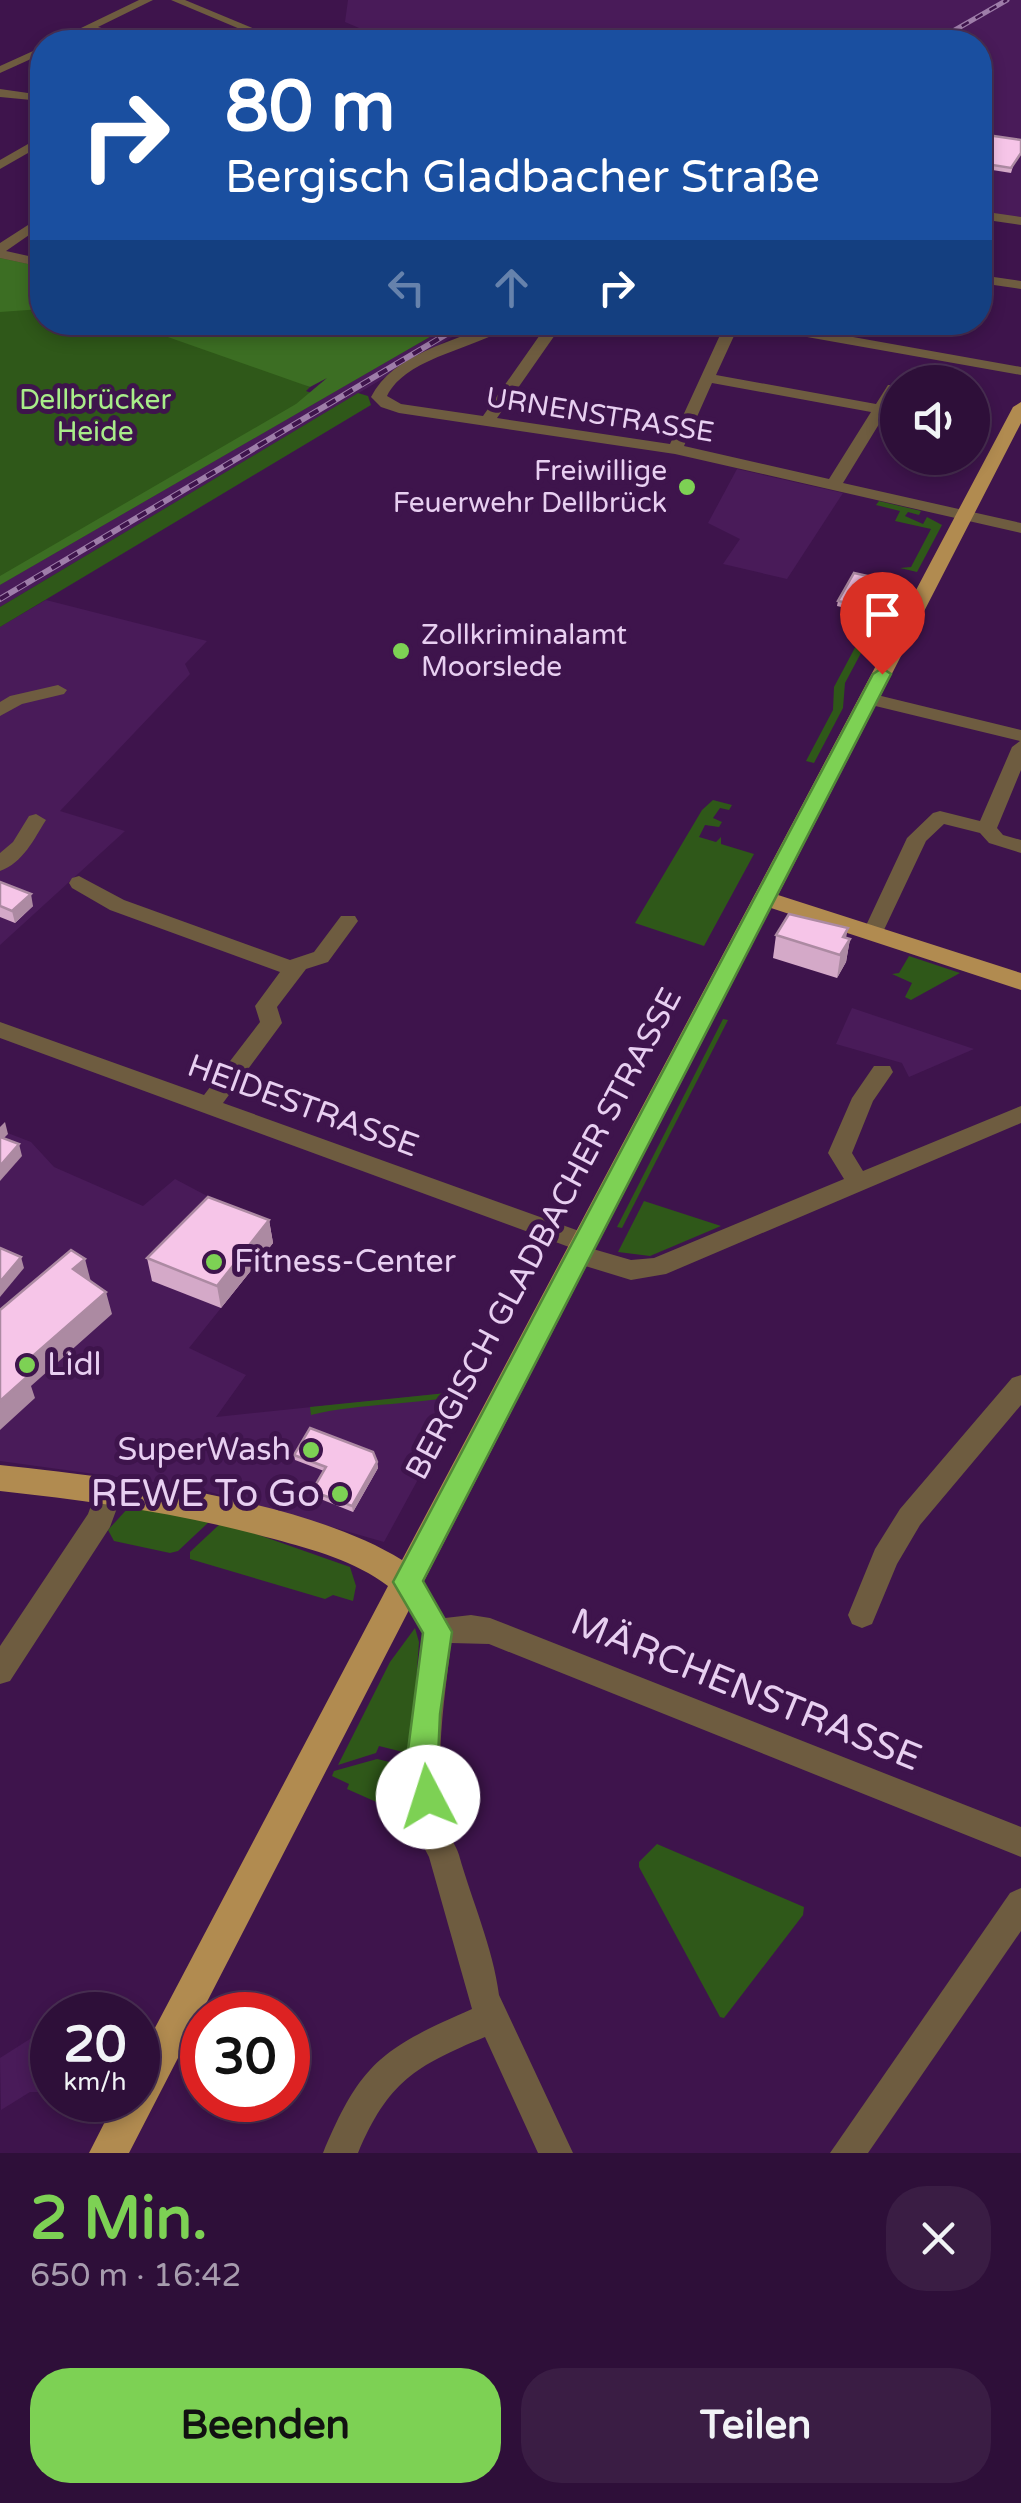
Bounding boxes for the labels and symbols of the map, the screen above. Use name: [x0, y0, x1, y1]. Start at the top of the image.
street label: URNENSTRASSE: [484, 380, 716, 450]
park label: Dellbrücker Heide: [19, 383, 171, 449]
place label: Freiwillige Feuerwehr Dellbrück: [393, 454, 667, 520]
marker: Freiwillige Feuerwehr Dellbrück: [676, 476, 698, 498]
pin: [840, 572, 925, 675]
place label: Zollkriminalamt Moorslede: [421, 618, 627, 684]
marker: Zollkriminalamt Moorslede: [390, 640, 412, 662]
street label: BERGISCH GLADBACHER STRASSE: [398, 982, 690, 1486]
street label: HEIDESTRASSE: [182, 1047, 424, 1165]
place label: Fitness-Center: [234, 1243, 457, 1281]
marker: Fitness-Center: [203, 1251, 225, 1273]
place label: Lidl: [47, 1346, 102, 1384]
marker: Lidl: [16, 1354, 38, 1376]
place label: SuperWash: [118, 1431, 291, 1469]
marker: SuperWash: [300, 1439, 322, 1461]
place label: REWE To Go: [91, 1471, 320, 1517]
marker: REWE To Go: [329, 1483, 351, 1505]
street label: MÄRCHENSTRASSE: [564, 1599, 928, 1781]
position arrow: [376, 1745, 480, 1849]
speed limit sign: 30: [180, 1992, 310, 2122]

